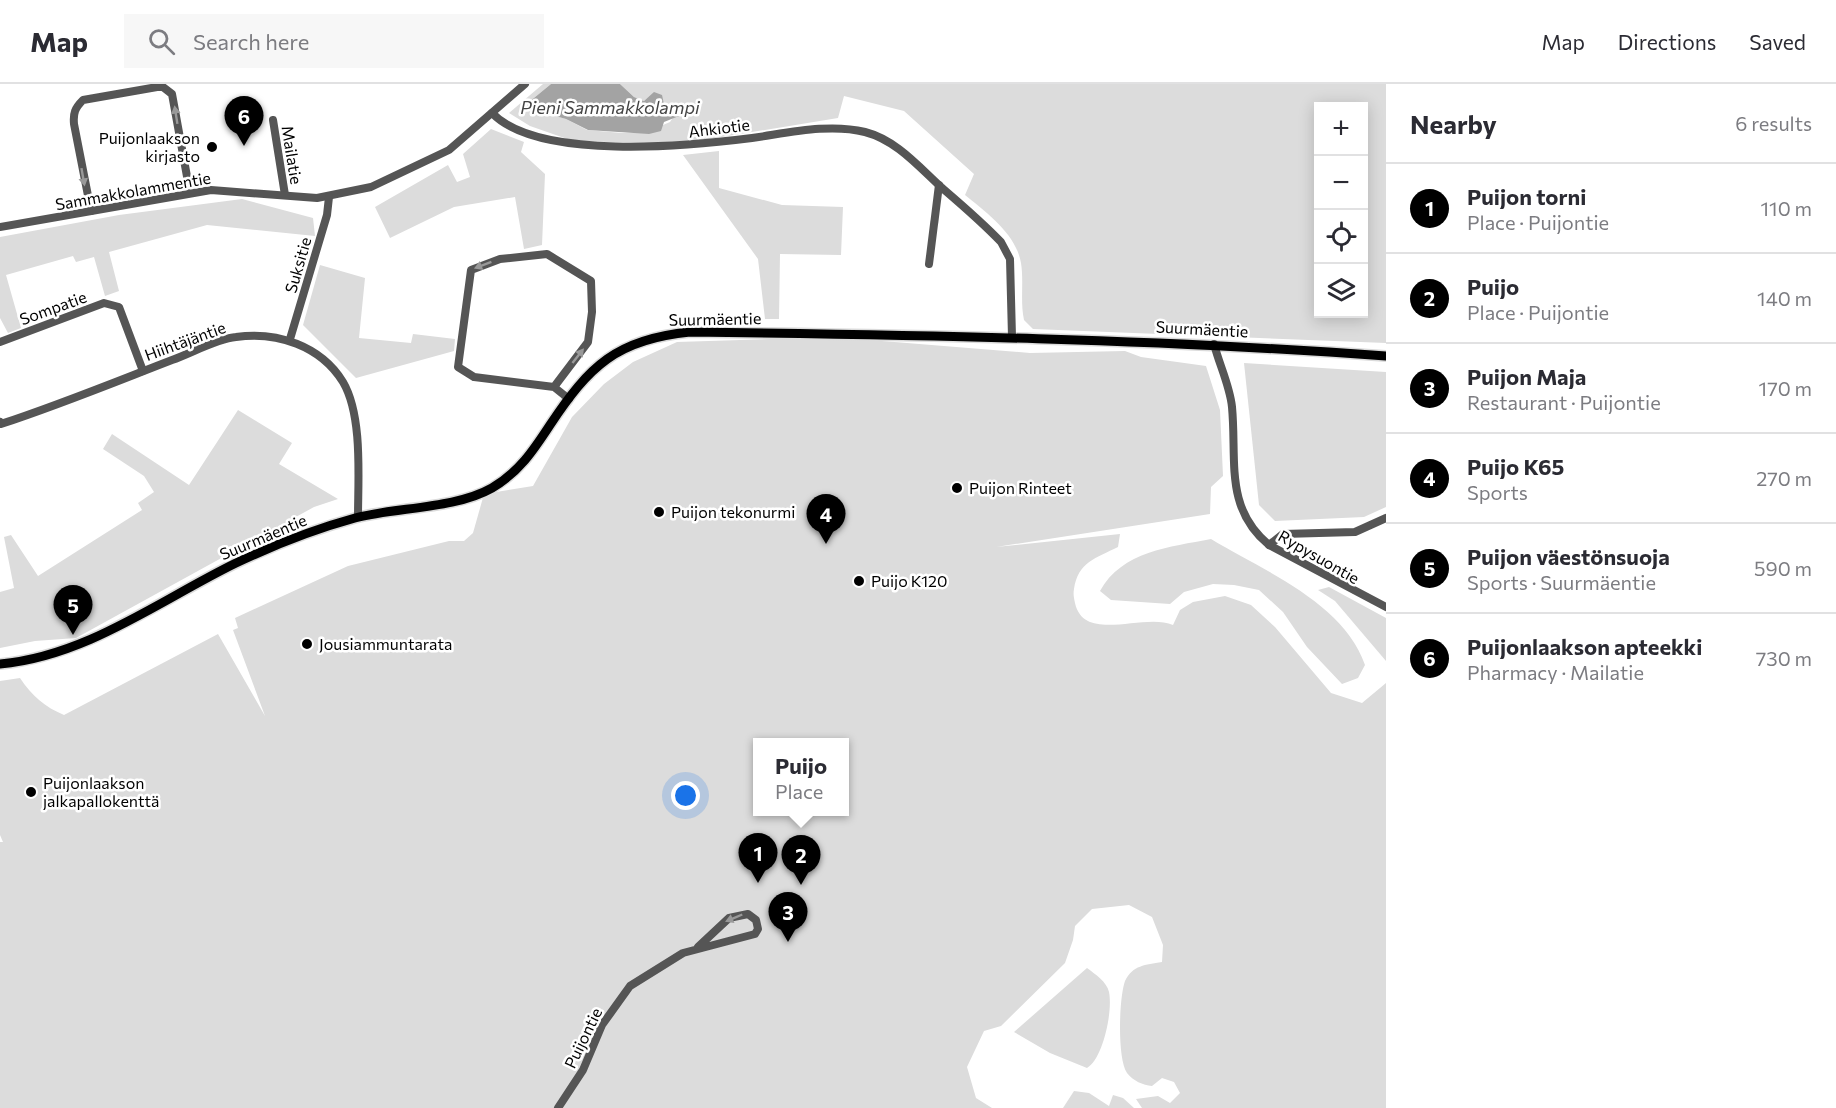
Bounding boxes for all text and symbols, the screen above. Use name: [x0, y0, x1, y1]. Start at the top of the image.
search box: [124, 14, 544, 68]
text: Map: [30, 24, 88, 58]
icon: search: [145, 25, 178, 58]
text: Search here: [193, 28, 309, 55]
text: Map: [1542, 29, 1585, 54]
text: Directions: [1618, 29, 1716, 54]
text: Saved: [1749, 29, 1806, 54]
water label: Pieni Sammakkolampi: [520, 96, 701, 118]
pin: 6: [224, 97, 264, 146]
map controls: [1314, 102, 1368, 318]
button: +: [1314, 102, 1368, 156]
one-way arrow: [172, 105, 181, 124]
text: Nearby: [1410, 108, 1497, 139]
text: 6 results: [1735, 111, 1812, 135]
street label: Ahkiotie: [687, 114, 751, 141]
street label: Mailatie: [278, 124, 307, 186]
place label: Puijonlaakson kirjasto: [99, 128, 200, 165]
marker: Puijonlaakson kirjasto: [205, 140, 219, 154]
button: −: [1314, 156, 1368, 210]
street label: Sammakkolammentie: [54, 167, 212, 214]
one-way arrow: [79, 168, 88, 187]
text: Puijon torni: [1467, 183, 1586, 210]
text: 1: [1425, 196, 1434, 220]
text: 110 m: [1761, 196, 1812, 220]
button: locate: [1314, 210, 1368, 264]
text: Place · Puijontie: [1467, 210, 1609, 234]
street label: Suksitie: [280, 235, 315, 295]
one-way arrow: [474, 260, 492, 270]
button: layers: [1314, 264, 1368, 318]
text: Puijo: [1467, 273, 1519, 300]
text: 2: [1424, 286, 1435, 310]
text: 140 m: [1757, 286, 1812, 310]
street label: Sompatie: [17, 287, 89, 328]
text: Place · Puijontie: [1467, 300, 1609, 324]
street label: Suurmäentie: [669, 308, 761, 329]
street label: Hiihtäjäntie: [142, 317, 228, 364]
street label: Suurmäentie: [1155, 317, 1249, 340]
one-way arrow: [571, 348, 583, 363]
text: Puijon Maja: [1467, 363, 1586, 390]
text: 3: [1424, 376, 1435, 400]
text: 170 m: [1759, 376, 1812, 400]
text: Restaurant · Puijontie: [1467, 390, 1661, 414]
text: Puijo K65: [1467, 453, 1564, 480]
text: 4: [1423, 466, 1436, 490]
text: 270 m: [1756, 466, 1812, 490]
place label: Puijon Rinteet: [969, 478, 1072, 497]
text: Sports: [1467, 480, 1528, 504]
marker: Puijon Rinteet: [950, 481, 964, 495]
pin: 4: [806, 494, 846, 544]
place label: Puijon tekonurmi: [671, 502, 795, 521]
marker: Puijon tekonurmi: [652, 505, 666, 519]
street label: Suurmäentie: [216, 510, 309, 563]
street label: Rypysuontie: [1275, 526, 1363, 587]
text: Puijon väestönsuoja: [1467, 543, 1670, 570]
text: 5: [1424, 556, 1435, 580]
text: 590 m: [1754, 556, 1812, 580]
text: Sports · Suurmäentie: [1467, 570, 1656, 594]
place label: Puijo K120: [871, 571, 947, 590]
marker: Puijo K120: [852, 574, 866, 588]
pin: 5: [54, 586, 92, 635]
text: Puijonlaakson apteekki: [1467, 633, 1702, 660]
place label: Jousiammuntarata: [319, 634, 452, 653]
marker: Jousiammuntarata: [300, 637, 314, 651]
text: 6: [1423, 646, 1436, 670]
text: 730 m: [1756, 646, 1812, 670]
text: Pharmacy · Mailatie: [1467, 660, 1644, 684]
popup: [753, 738, 849, 816]
text: Puijo: [775, 752, 827, 779]
place label: Puijonlaakson jalkapallokenttä: [43, 773, 159, 810]
text: Place: [775, 779, 823, 803]
your location: [671, 781, 700, 810]
marker: Puijonlaakson jalkapallokenttä: [24, 785, 38, 799]
pin: 1: [738, 834, 777, 883]
pin: 2: [782, 836, 820, 885]
pin: 3: [768, 892, 808, 942]
one-way arrow: [724, 913, 742, 923]
street label: Puijontie: [560, 1004, 605, 1071]

